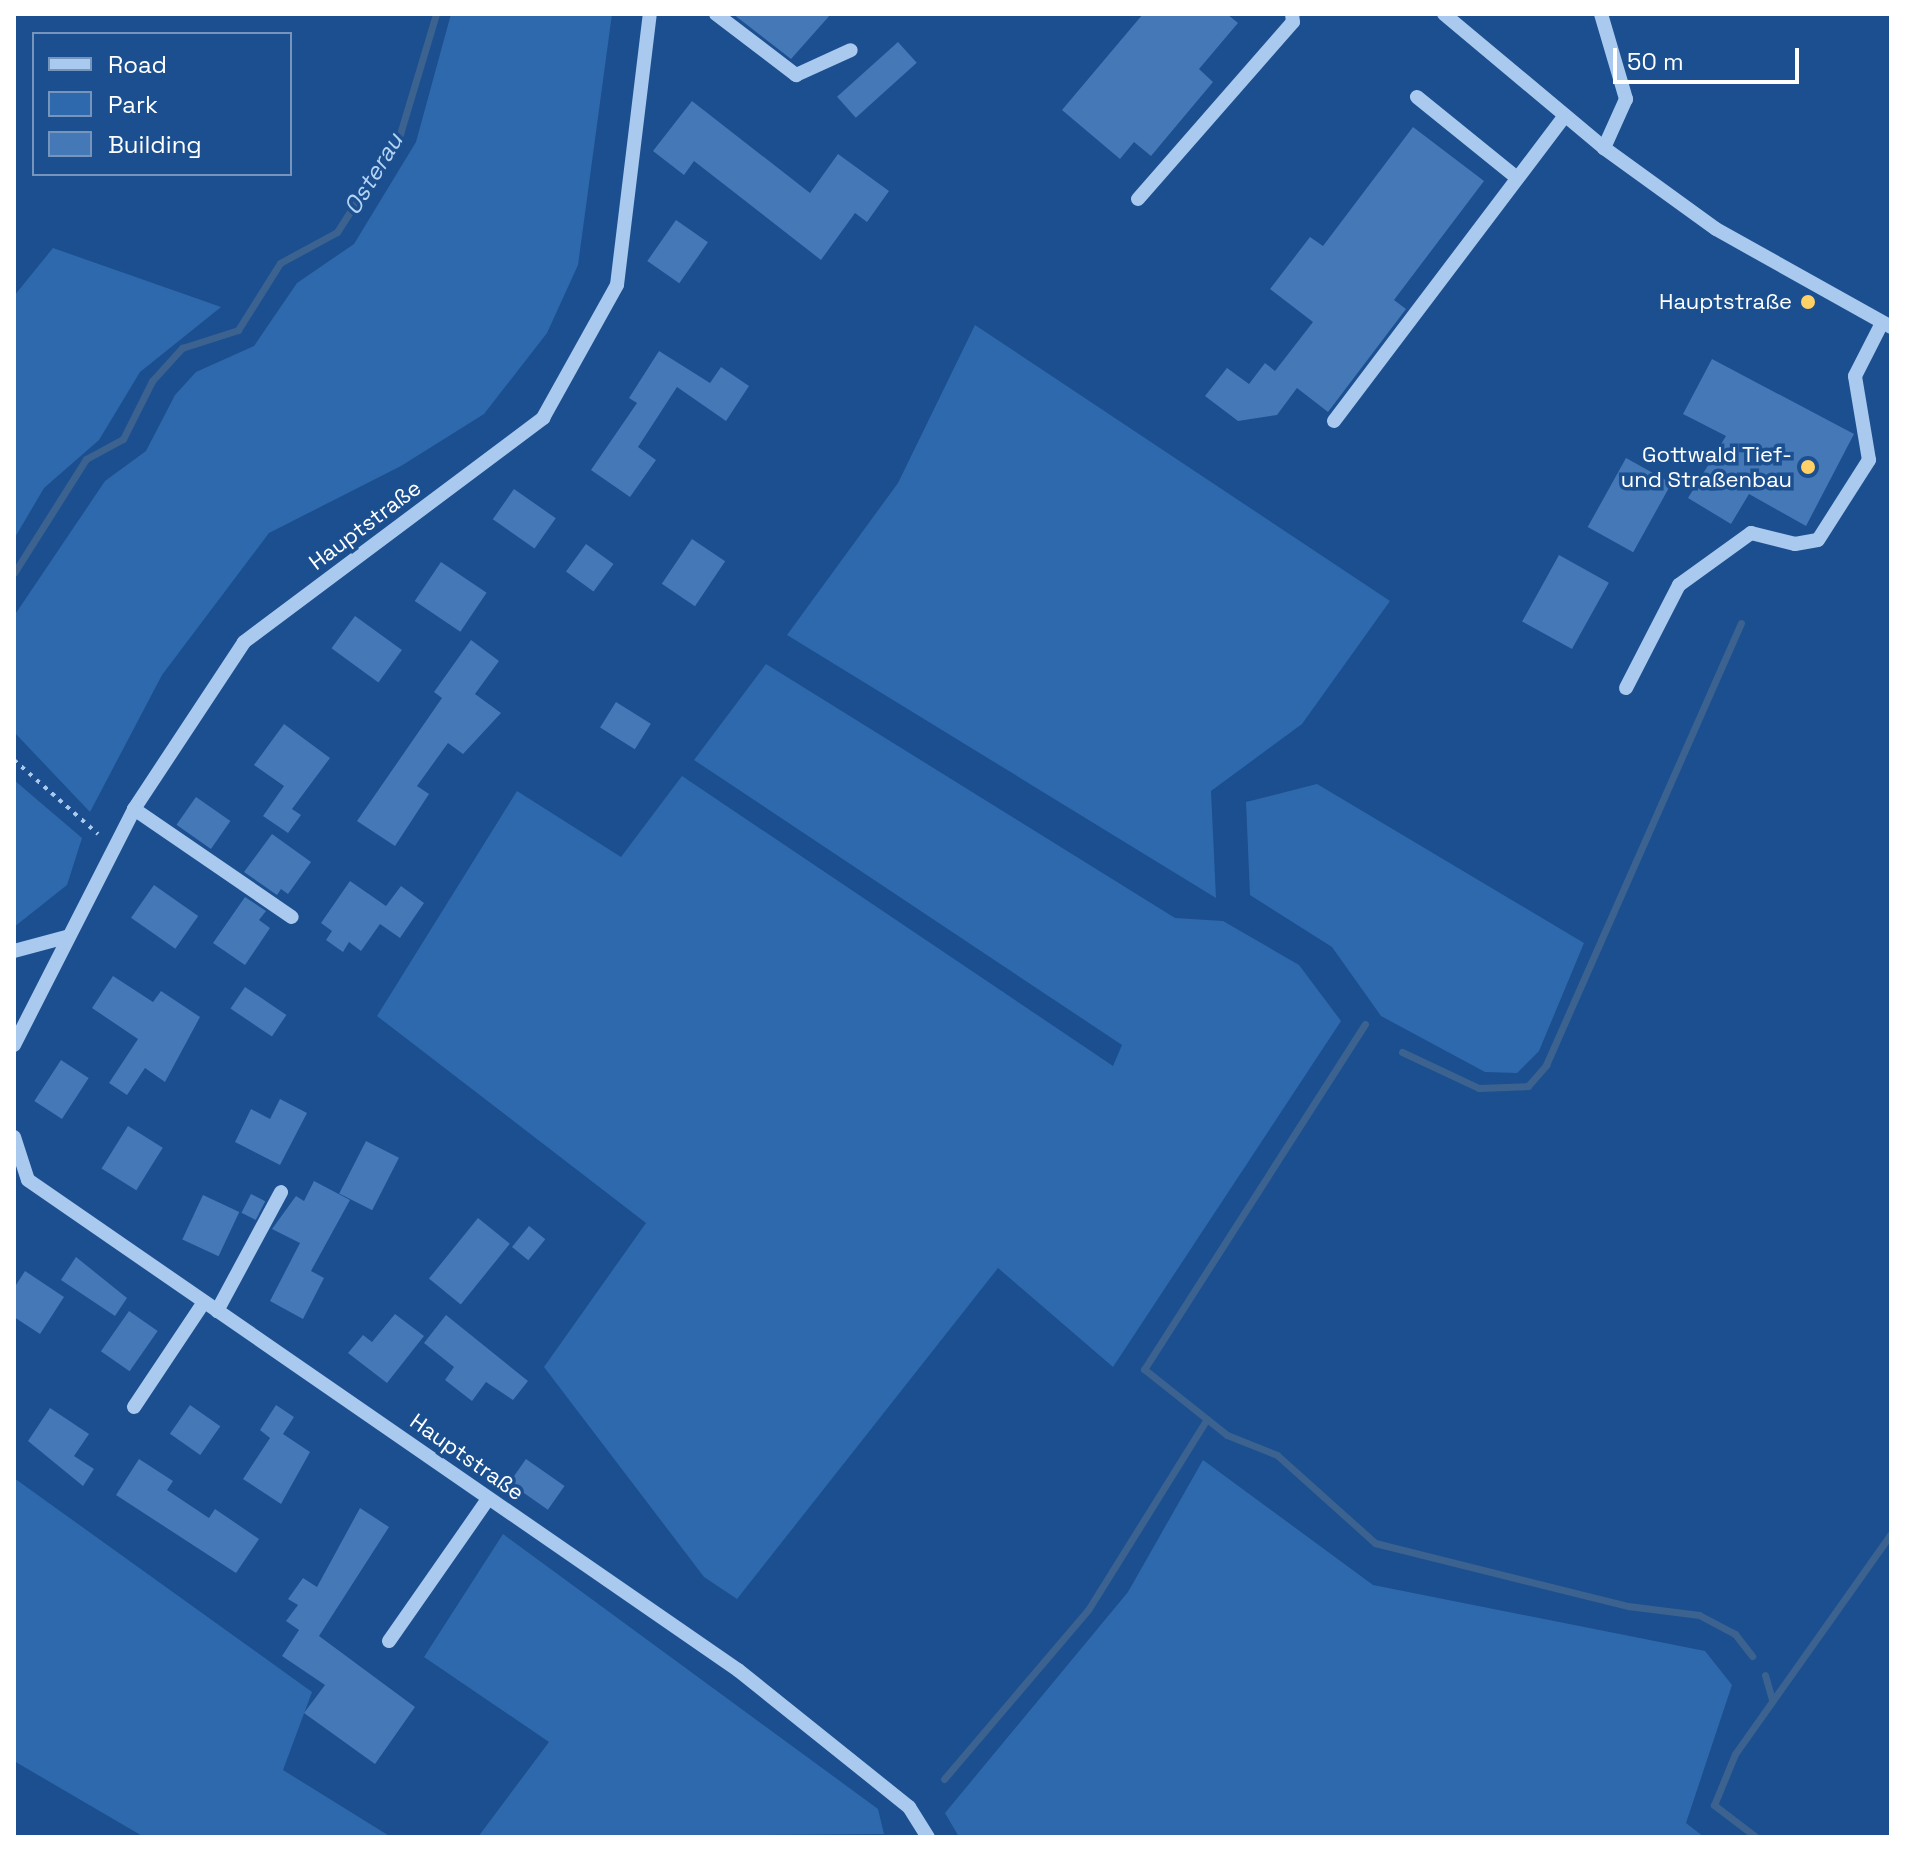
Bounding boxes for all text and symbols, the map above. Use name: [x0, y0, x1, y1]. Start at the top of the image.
legend: [32, 32, 292, 176]
scale bar: [1617, 32, 1803, 82]
text: 50 m: [1627, 46, 1684, 77]
text: Road: [108, 49, 167, 80]
text: Park: [108, 89, 158, 120]
water label: Osterau: [337, 128, 409, 220]
text: Building: [108, 129, 202, 160]
place label: Hauptstraße: [1659, 289, 1792, 315]
marker: Hauptstraße: [1799, 293, 1817, 311]
place label: Gottwald Tief- und Straßenbau: [1621, 441, 1792, 492]
marker: Gottwald Tief- und Straßenbau: [1799, 458, 1817, 476]
street label: Hauptstraße: [304, 474, 426, 576]
street label: Hauptstraße: [405, 1408, 529, 1506]

